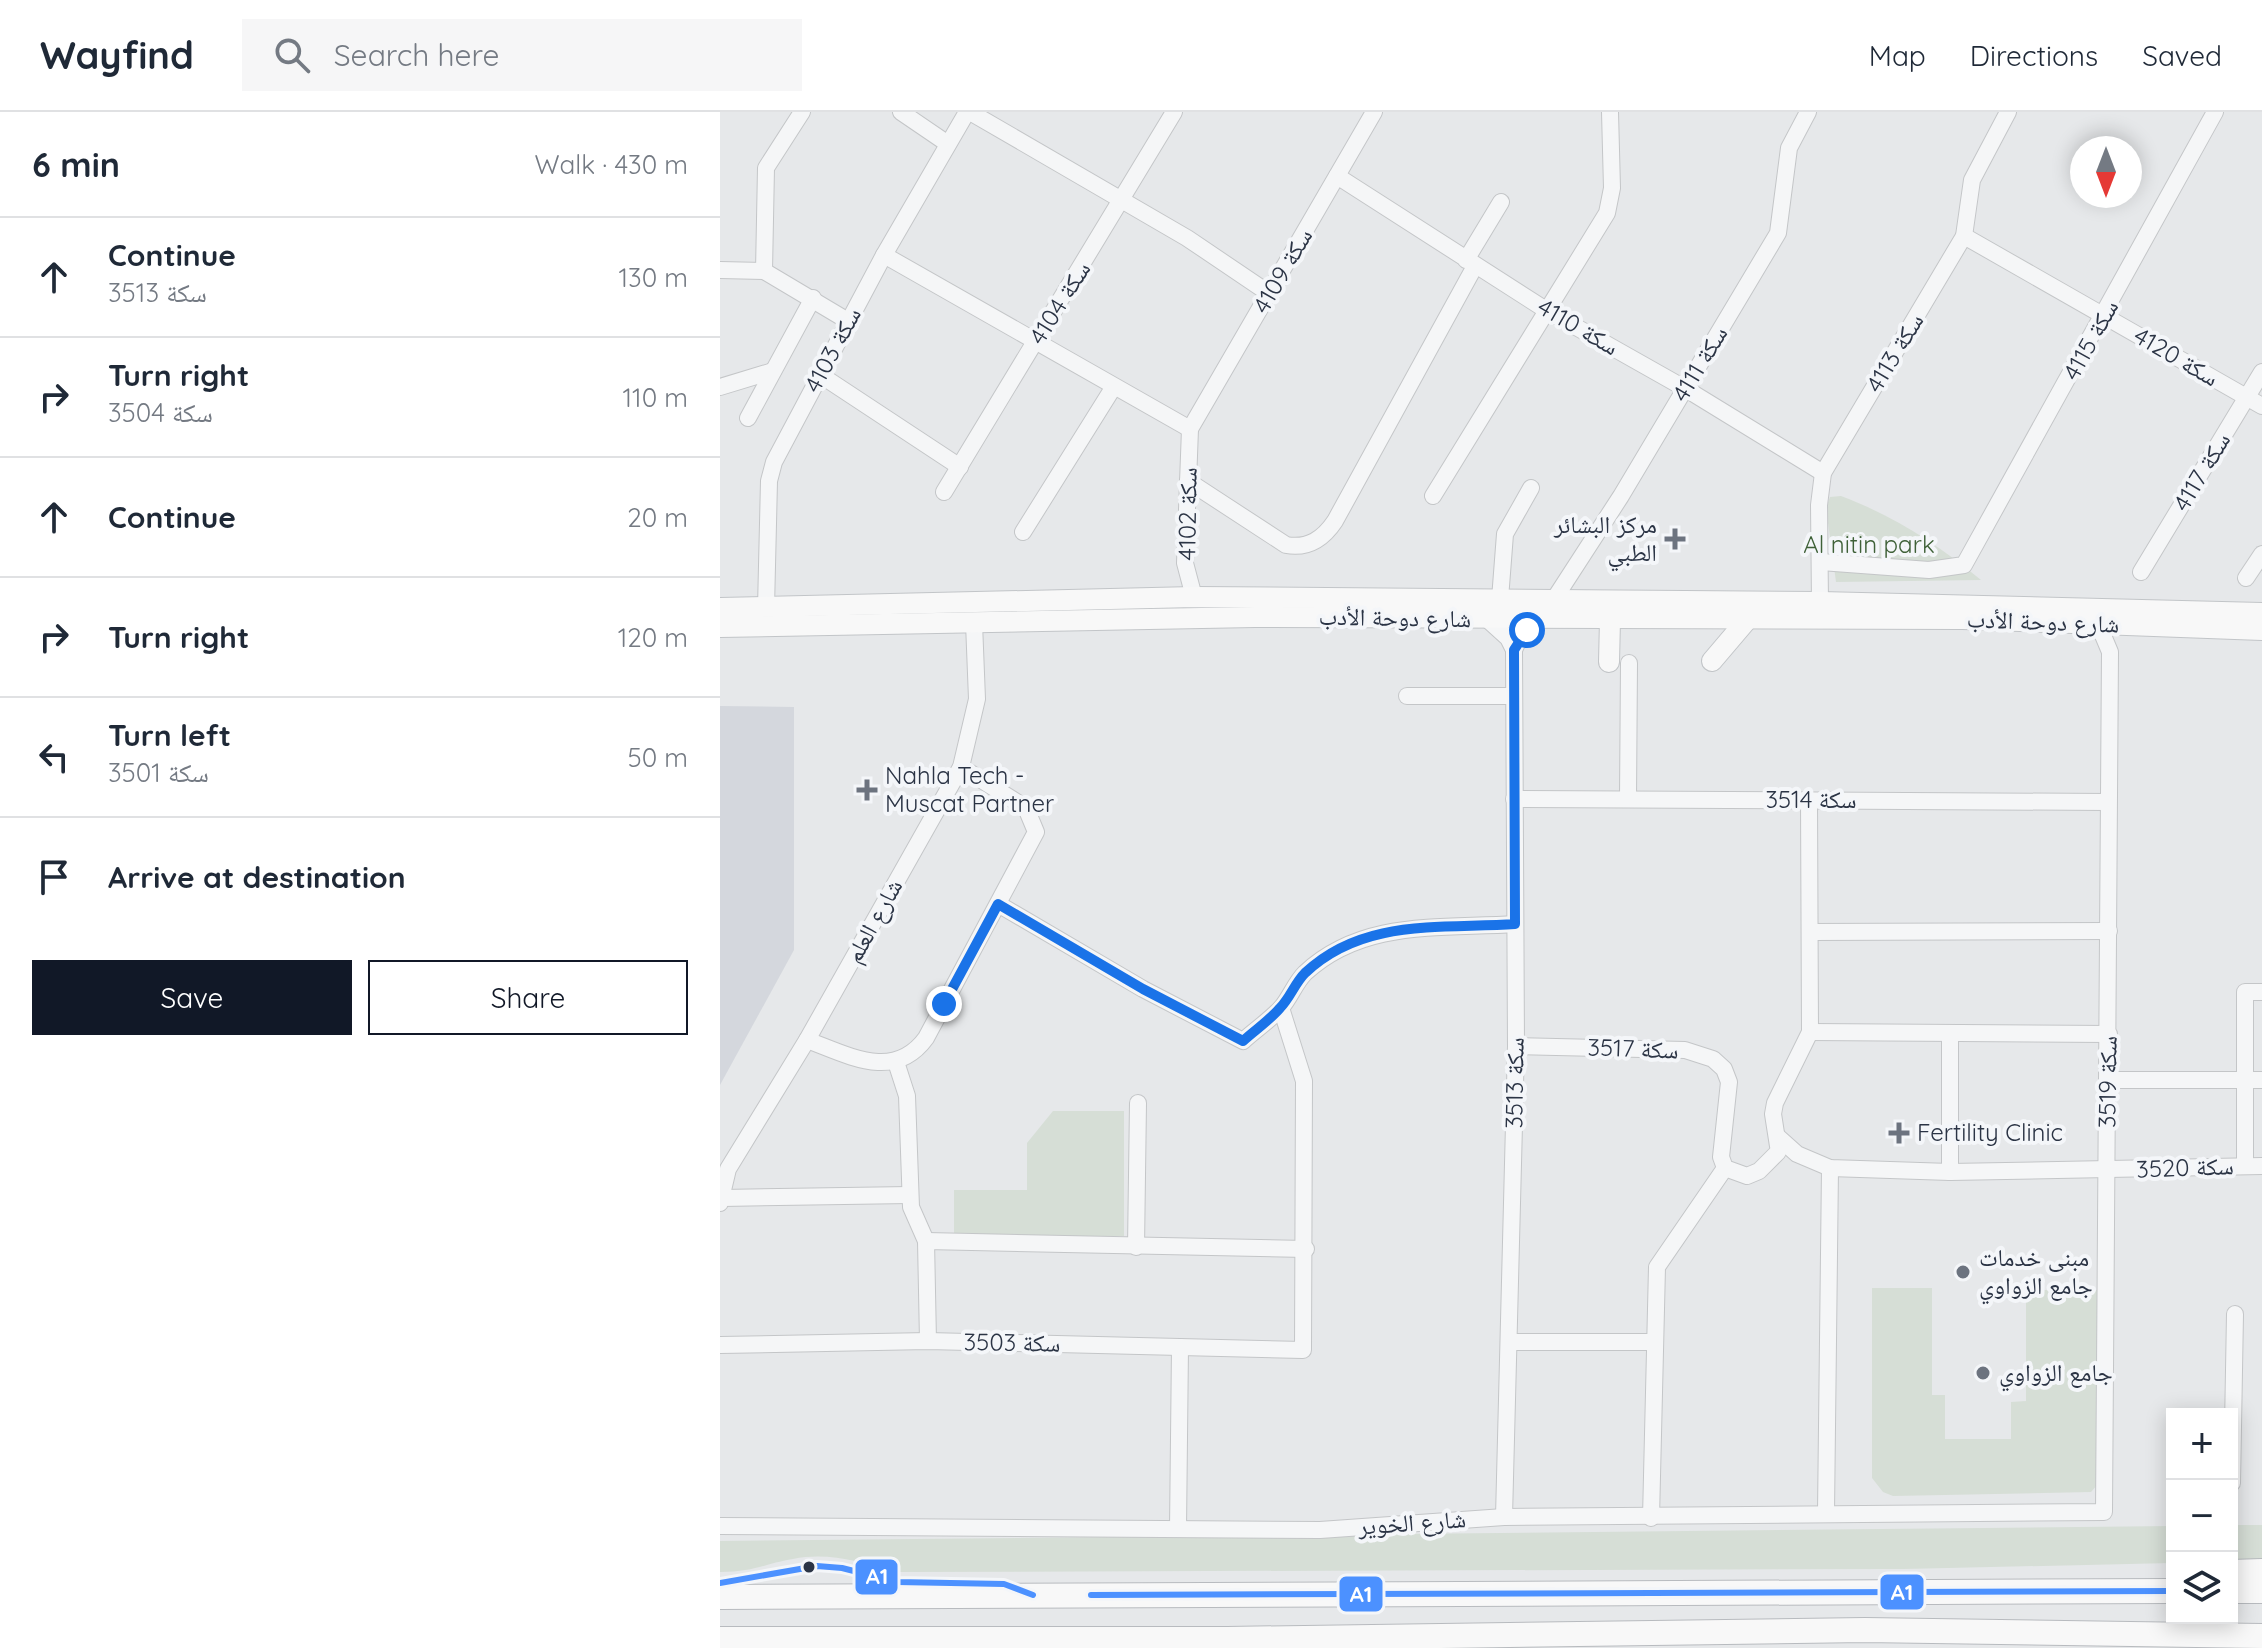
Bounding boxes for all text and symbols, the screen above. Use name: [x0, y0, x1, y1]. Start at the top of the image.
search box: [242, 19, 802, 91]
text: Wayfind: [40, 31, 194, 79]
icon: search: [270, 33, 314, 77]
text: Search here: [334, 36, 499, 74]
text: Map: [1869, 38, 1926, 73]
text: Directions: [1970, 38, 2098, 73]
text: Saved: [2142, 38, 2222, 73]
north arrow: [2070, 136, 2142, 208]
text: 6 min: [32, 143, 120, 186]
text: Walk · 430 m: [535, 148, 688, 181]
street label: سكة 4109: [1246, 223, 1318, 318]
text: Continue: [108, 236, 236, 274]
icon: ahead: [32, 255, 76, 299]
street label: سكة 4104: [1022, 255, 1096, 350]
text: 130 m: [618, 261, 688, 294]
text: سكة 3513: [108, 276, 207, 309]
street label: سكة 4110: [1533, 291, 1624, 361]
street label: سكة 4115: [2056, 294, 2124, 385]
street label: سكة 4103: [797, 302, 867, 397]
street label: سكة 4113: [1859, 307, 1929, 398]
street label: سكة 4111: [1665, 320, 1733, 407]
street label: سكة 4120: [2129, 320, 2224, 392]
text: Turn right: [108, 356, 249, 394]
icon: right: [32, 375, 76, 419]
text: 110 m: [622, 381, 688, 414]
text: سكة 3504: [108, 396, 213, 429]
street label: سكة 4117: [2166, 427, 2236, 516]
street label: سكة 4102: [1171, 467, 1203, 561]
icon: ahead: [32, 495, 76, 539]
text: Continue: [108, 498, 236, 536]
text: 20 m: [627, 501, 688, 534]
place label: مركز البشائر الطبي: [1553, 509, 1657, 572]
marker: مركز البشائر الطبي: [1664, 528, 1686, 550]
park label: Al nitin park: [1803, 529, 1935, 559]
street label: شارع دوحة الأدب: [1318, 601, 1472, 634]
street label: شارع دوحة الأدب: [1966, 603, 2120, 640]
route start: [1509, 612, 1545, 648]
icon: right: [32, 615, 76, 659]
text: Turn right: [108, 618, 249, 656]
text: 120 m: [618, 621, 688, 654]
text: Turn left: [108, 716, 231, 754]
icon: left: [32, 735, 76, 779]
text: 50 m: [628, 741, 688, 774]
text: سكة 3501: [108, 756, 209, 789]
place label: Nahla Tech - Muscat Partner: [885, 760, 1054, 818]
marker: Nahla Tech - Muscat Partner: [856, 779, 878, 801]
street label: سكة 3514: [1765, 784, 1857, 814]
icon: arrive: [32, 855, 76, 899]
text: Arrive at destination: [108, 858, 406, 896]
street label: شارع العلم: [838, 873, 910, 969]
button: Save: [32, 960, 352, 1035]
button: Share: [368, 960, 688, 1035]
route end: [926, 986, 962, 1022]
street label: سكة 3517: [1587, 1031, 1679, 1065]
street label: سكة 3519: [2091, 1036, 2123, 1128]
street label: سكة 3513: [1498, 1037, 1530, 1129]
place label: Fertility Clinic: [1917, 1117, 2063, 1147]
marker: Fertility Clinic: [1888, 1122, 1910, 1144]
street label: سكة 3520: [2136, 1150, 2234, 1184]
place label: مبنى خدمات جامع الزواوي: [1979, 1242, 2093, 1305]
marker: مبنى خدمات جامع الزواوي: [1954, 1263, 1972, 1281]
street label: سكة 3503: [963, 1326, 1061, 1358]
place label: جامع الزواوي: [1999, 1357, 2113, 1392]
marker: جامع الزواوي: [1974, 1364, 1992, 1382]
map controls: [2166, 1408, 2238, 1624]
button: +: [2166, 1408, 2238, 1480]
button: −: [2166, 1480, 2238, 1552]
street label: شارع الخوير: [1356, 1503, 1467, 1542]
button: layers: [2166, 1552, 2238, 1624]
line badge: A1: [854, 1558, 899, 1596]
unlabelled marker: [801, 1559, 817, 1575]
text: A1: [866, 1562, 888, 1590]
line badge: A1: [1879, 1573, 1925, 1611]
line badge: A1: [1338, 1575, 1384, 1613]
text: A1: [1891, 1578, 1913, 1606]
text: A1: [1350, 1580, 1372, 1608]

